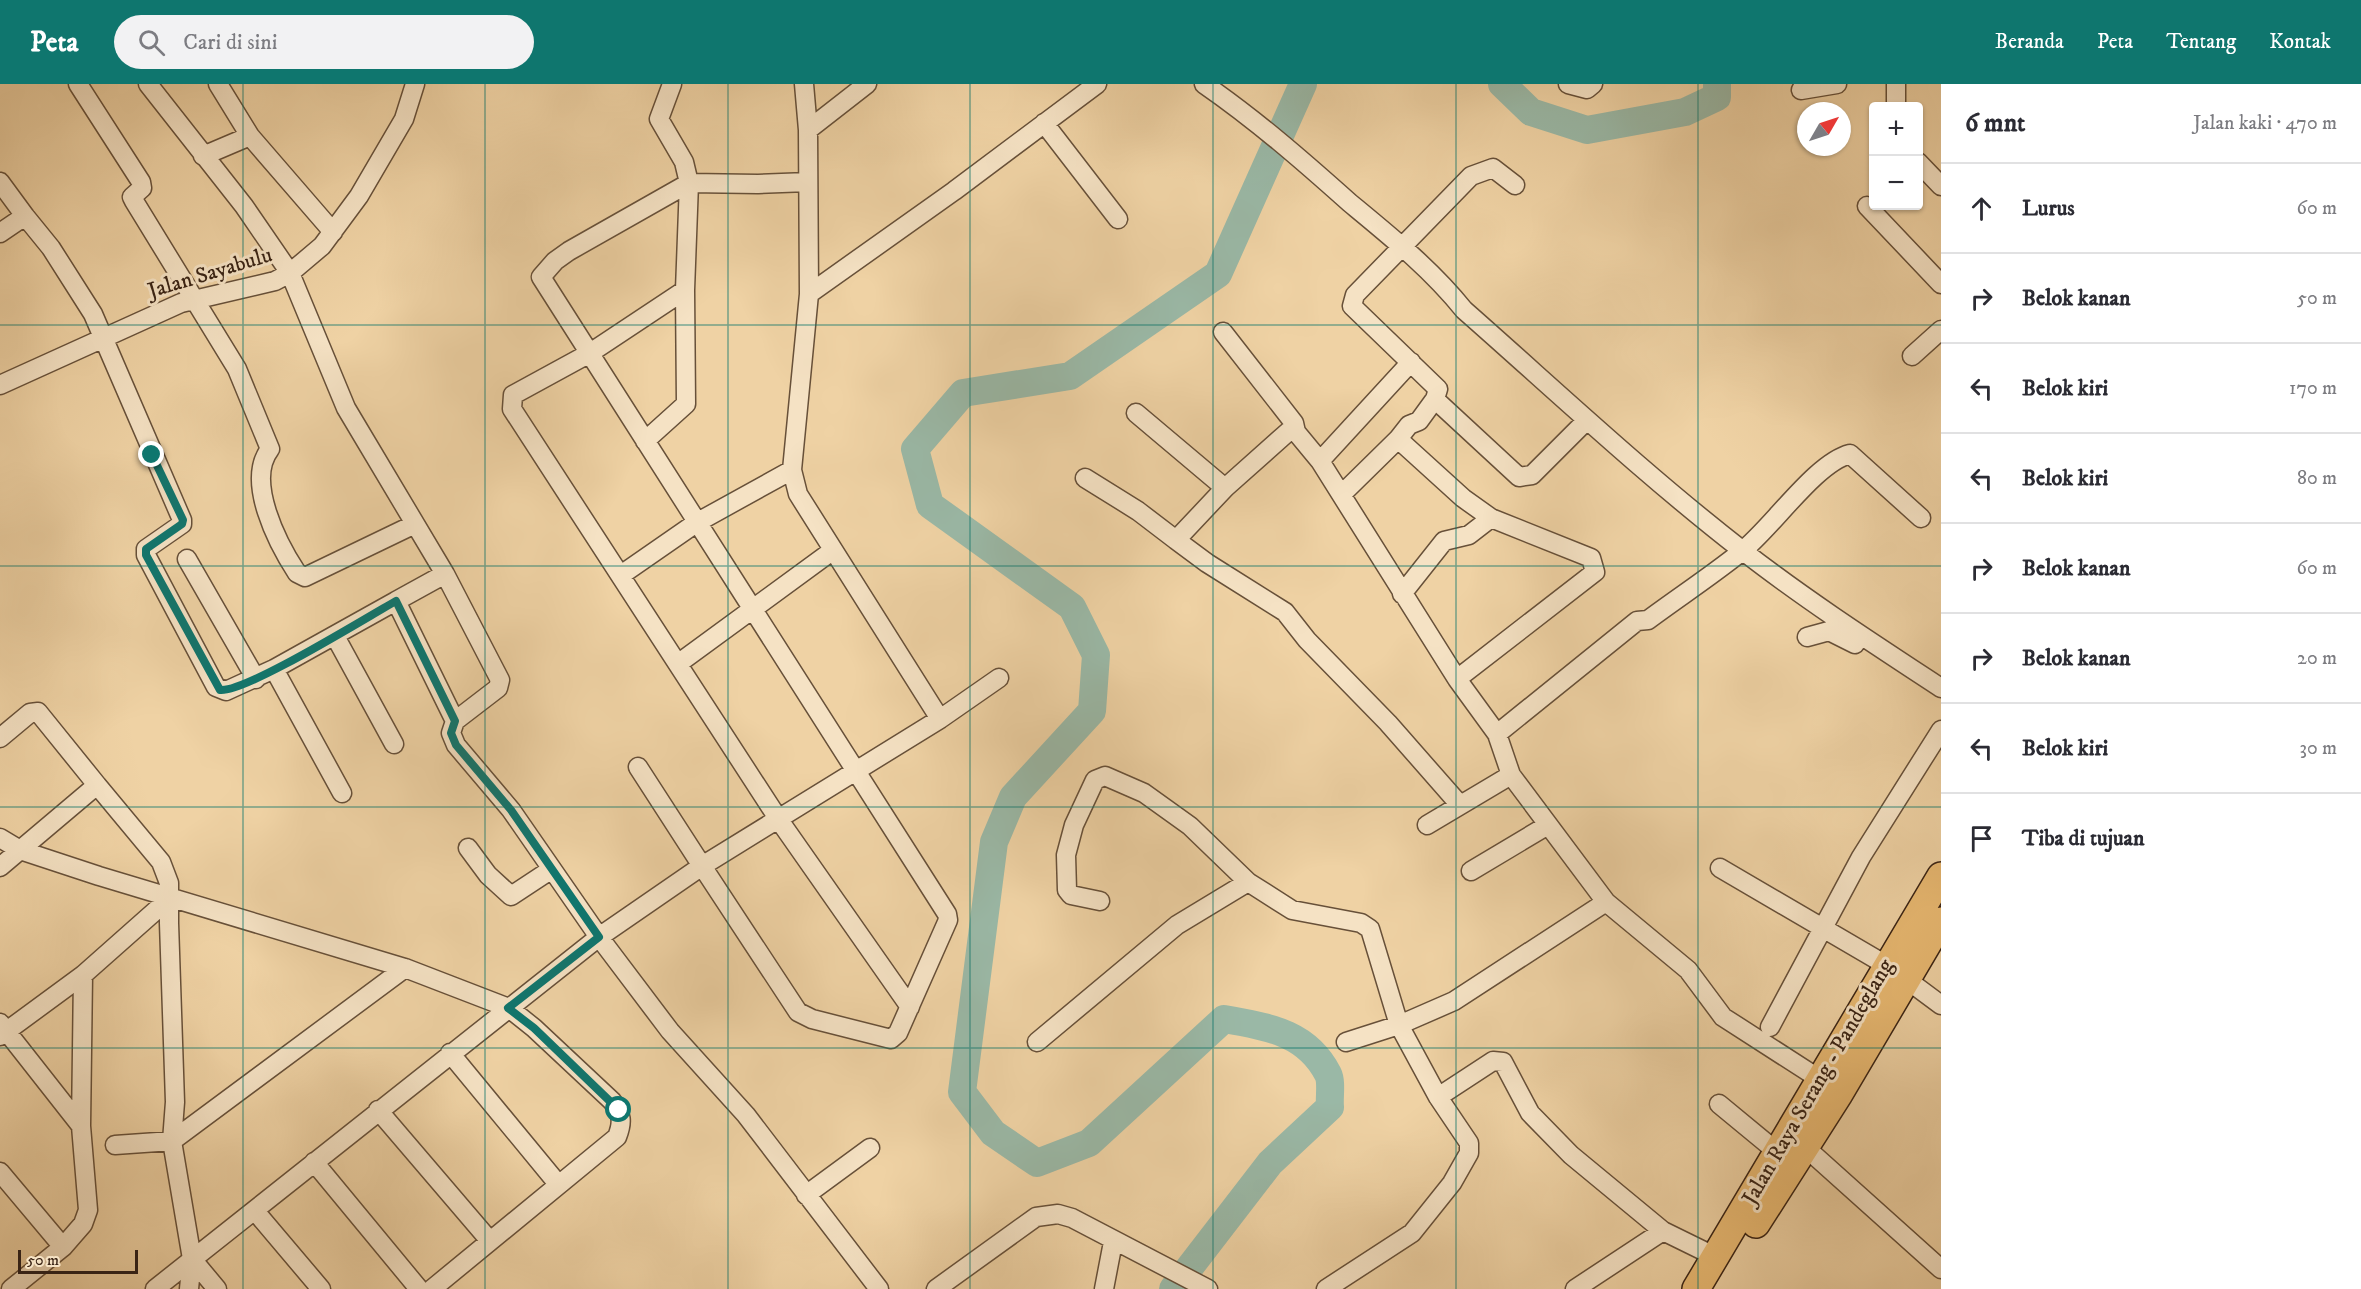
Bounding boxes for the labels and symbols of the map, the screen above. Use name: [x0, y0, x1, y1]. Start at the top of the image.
north arrow: [1797, 102, 1851, 156]
street label: Jalan Sayabulu: [143, 241, 275, 305]
route end: [138, 441, 164, 467]
street label: Jalan Raya Serang - Pandeglang: [1735, 954, 1900, 1211]
route start: [605, 1096, 631, 1122]
scale bar: [18, 1247, 138, 1274]

